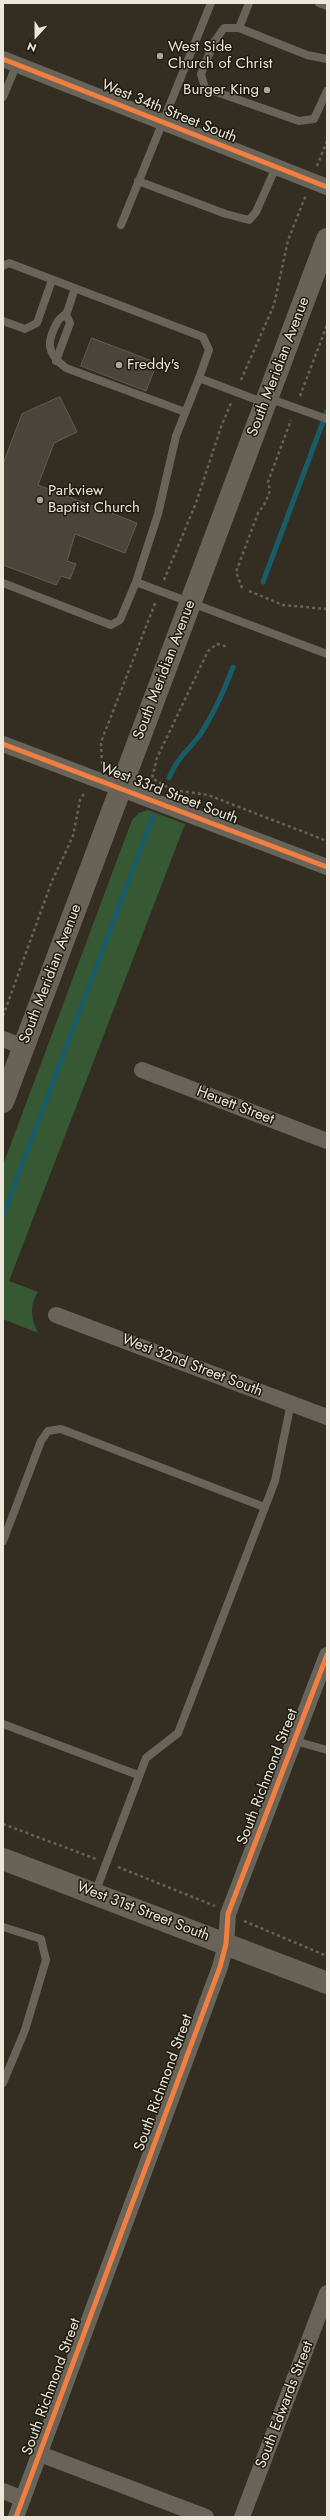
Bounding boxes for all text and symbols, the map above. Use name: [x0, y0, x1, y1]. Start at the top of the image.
north arrow: [16, 16, 56, 56]
text: N: [25, 38, 39, 56]
place label: West Side Church of Christ: [168, 38, 272, 73]
marker: West Side Church of Christ: [155, 51, 165, 61]
street label: West 34th Street South: [99, 77, 239, 147]
place label: Burger King: [183, 81, 259, 99]
marker: Burger King: [262, 85, 272, 95]
street label: South Meridian Avenue: [244, 295, 314, 439]
place label: Freddy's: [127, 356, 179, 374]
marker: Freddy's: [114, 360, 124, 370]
place label: Parkview Baptist Church: [48, 482, 140, 517]
marker: Parkview Baptist Church: [35, 495, 45, 505]
street label: South Meridian Avenue: [130, 598, 200, 742]
street label: West 33rd Street South: [98, 759, 240, 829]
street label: South Meridian Avenue: [16, 902, 86, 1046]
street label: Heuett Street: [194, 1083, 276, 1129]
street label: West 32nd Street South: [119, 1331, 265, 1401]
street label: South Richmond Street: [234, 1706, 302, 1848]
street label: West 31st Street South: [74, 1878, 212, 1946]
street label: South Richmond Street: [131, 2012, 197, 2154]
street label: South Richmond Street: [19, 2316, 85, 2458]
street label: South Edwards Street: [252, 2339, 318, 2471]

